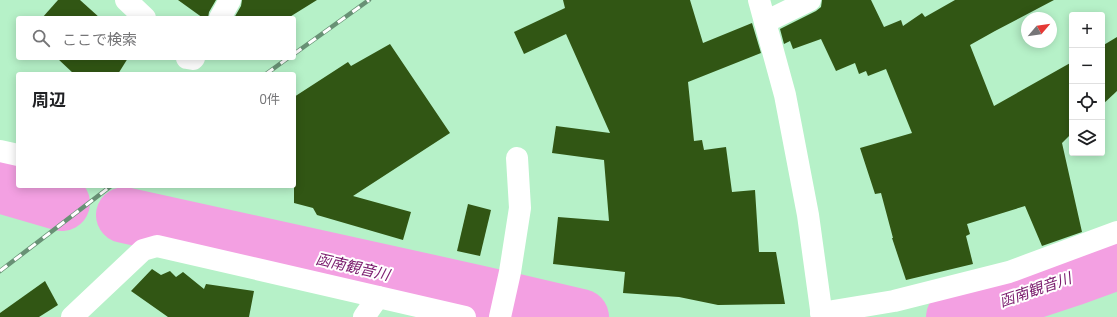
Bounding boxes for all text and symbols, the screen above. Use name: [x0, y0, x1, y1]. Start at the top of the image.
north arrow: [1021, 12, 1057, 48]
map controls: [1069, 12, 1105, 156]
button: +: [1069, 12, 1105, 48]
search box: [16, 16, 296, 60]
icon: search: [30, 27, 52, 49]
text: ここで検索: [62, 30, 137, 48]
button: −: [1069, 48, 1105, 84]
button: locate: [1069, 84, 1105, 120]
text: 周辺: [32, 89, 66, 109]
text: 0件: [259, 91, 280, 107]
button: layers: [1069, 120, 1105, 156]
water label: 函南観音川: [314, 249, 394, 284]
water label: 函南観音川: [997, 268, 1075, 310]

